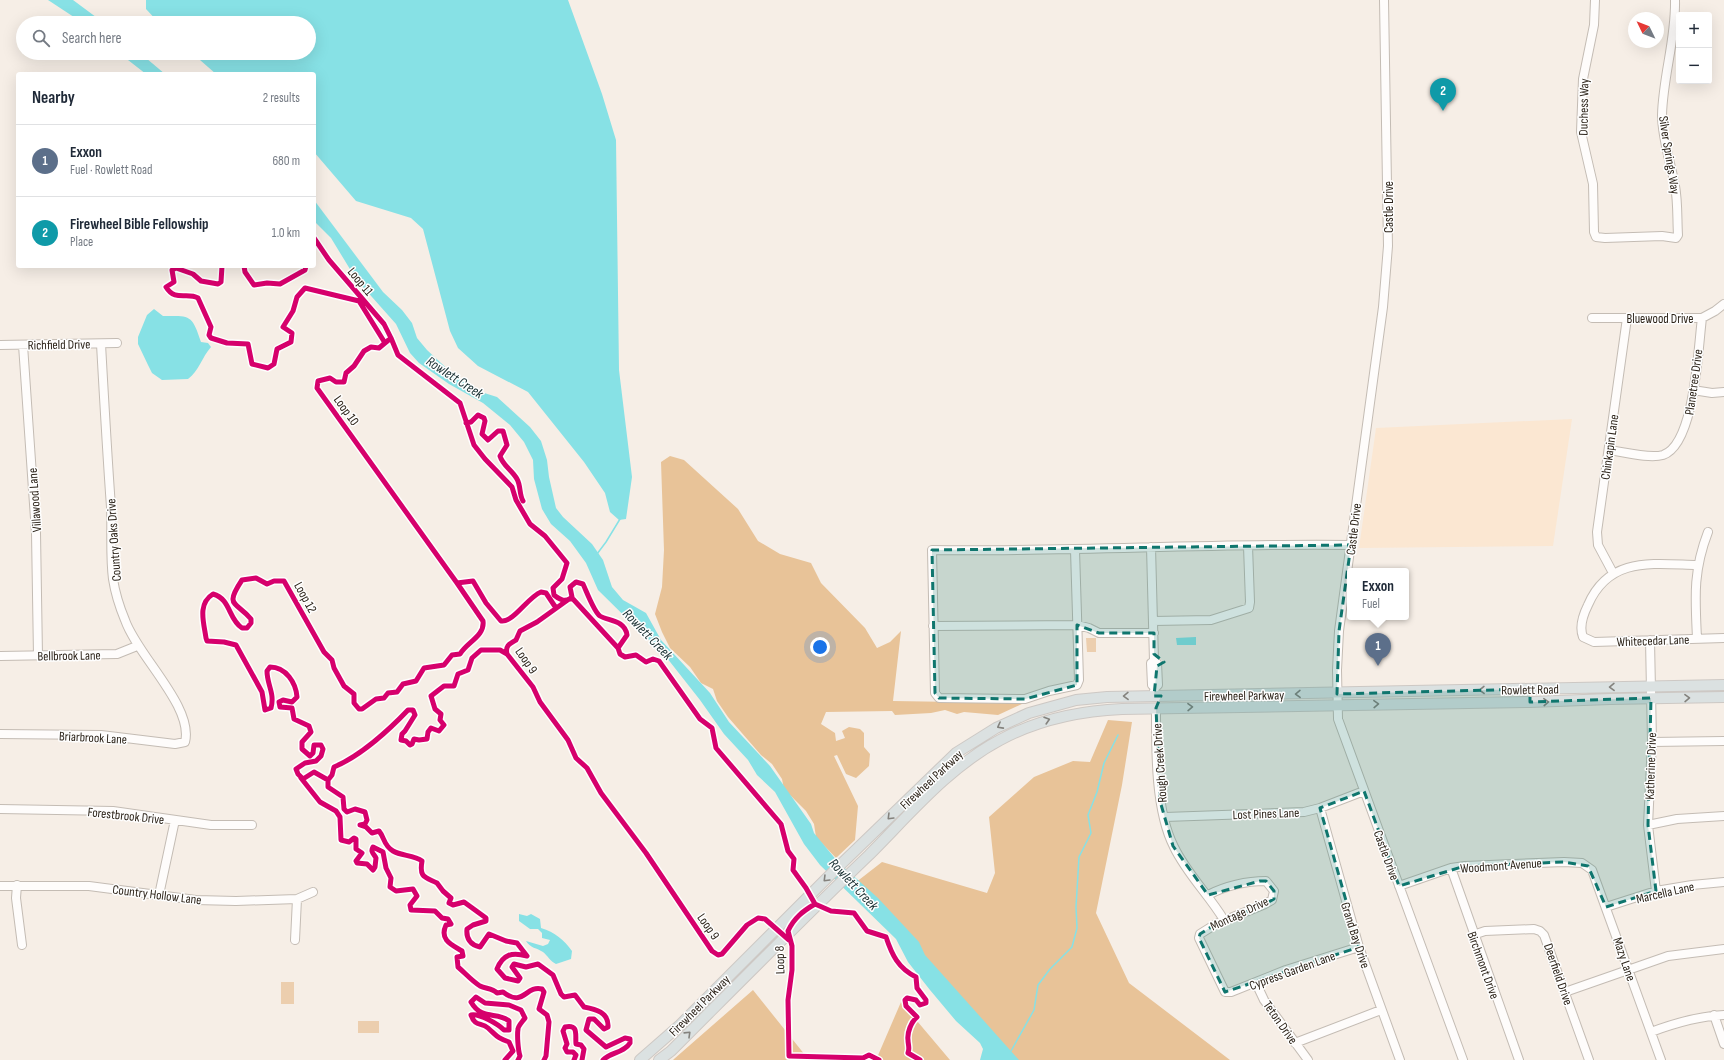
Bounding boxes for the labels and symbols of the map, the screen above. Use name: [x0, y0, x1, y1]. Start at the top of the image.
north arrow: [1628, 12, 1664, 48]
pin: 2: [1430, 78, 1456, 111]
street label: Duchess Way: [1576, 78, 1592, 136]
street label: Silver Springs Way: [1655, 115, 1683, 195]
street label: Castle Drive: [1381, 181, 1397, 233]
street label: Loop 11: [344, 264, 377, 299]
street label: Bluewood Drive: [1626, 311, 1694, 327]
street label: Richfield Drive: [28, 336, 91, 354]
street label: Planetree Drive: [1681, 348, 1707, 416]
water label: Rowlett Creek: [423, 353, 487, 403]
street label: Loop 10: [330, 392, 363, 429]
street label: Chinkapin Lane: [1597, 413, 1622, 481]
street label: Villawood Lane: [25, 467, 45, 532]
street label: Country Oaks Drive: [103, 498, 125, 582]
street label: Castle Drive: [1343, 502, 1365, 556]
street label: Loop 12: [290, 579, 320, 616]
water label: Rowlett Creek: [619, 605, 677, 664]
street label: Whitecedar Lane: [1616, 632, 1690, 650]
pin: 1: [1365, 633, 1391, 666]
your location: [810, 637, 830, 657]
street label: Loop 9: [511, 644, 541, 677]
street label: Bellbrook Lane: [37, 647, 101, 665]
street label: Rowlett Road: [1501, 681, 1559, 699]
one-way arrow: [1609, 683, 1615, 691]
one-way arrow: [1479, 686, 1485, 695]
street label: Firewheel Parkway: [1204, 687, 1284, 705]
one-way arrow: [1295, 690, 1301, 698]
one-way arrow: [1123, 692, 1129, 700]
one-way arrow: [1684, 694, 1690, 702]
one-way arrow: [1543, 697, 1549, 706]
one-way arrow: [1373, 700, 1379, 708]
one-way arrow: [1187, 703, 1193, 712]
one-way arrow: [1043, 716, 1050, 725]
one-way arrow: [997, 721, 1004, 728]
street label: Rough Creek Drive: [1149, 723, 1171, 803]
street label: Briarbrook Lane: [59, 728, 127, 748]
street label: Katherine Drive: [1642, 732, 1660, 800]
street label: Firewheel Parkway: [897, 747, 966, 813]
street label: Forestbrook Drive: [87, 804, 165, 828]
street label: Lost Pines Lane: [1232, 805, 1300, 823]
one-way arrow: [887, 812, 895, 820]
street label: Castle Drive: [1370, 828, 1402, 883]
water label: Rowlett Creek: [825, 855, 882, 914]
street label: Woodmont Avenue: [1460, 855, 1542, 877]
one-way arrow: [823, 874, 831, 882]
street label: Marcella Lane: [1635, 879, 1696, 907]
street label: Country Hollow Lane: [111, 882, 202, 908]
street label: Montage Drive: [1208, 893, 1271, 934]
street label: Grand Bay Drive: [1337, 900, 1373, 970]
street label: Loop 9: [693, 910, 723, 943]
street label: Birchmont Drive: [1463, 929, 1503, 1001]
street label: Mazy Lane: [1609, 935, 1639, 983]
street label: Deerfield Drive: [1540, 941, 1576, 1007]
street label: Loop 8: [771, 945, 788, 975]
street label: Cypress Garden Lane: [1247, 948, 1338, 994]
street label: Firewheel Parkway: [666, 972, 734, 1040]
street label: Teton Drive: [1260, 998, 1301, 1047]
one-way arrow: [683, 1031, 691, 1039]

